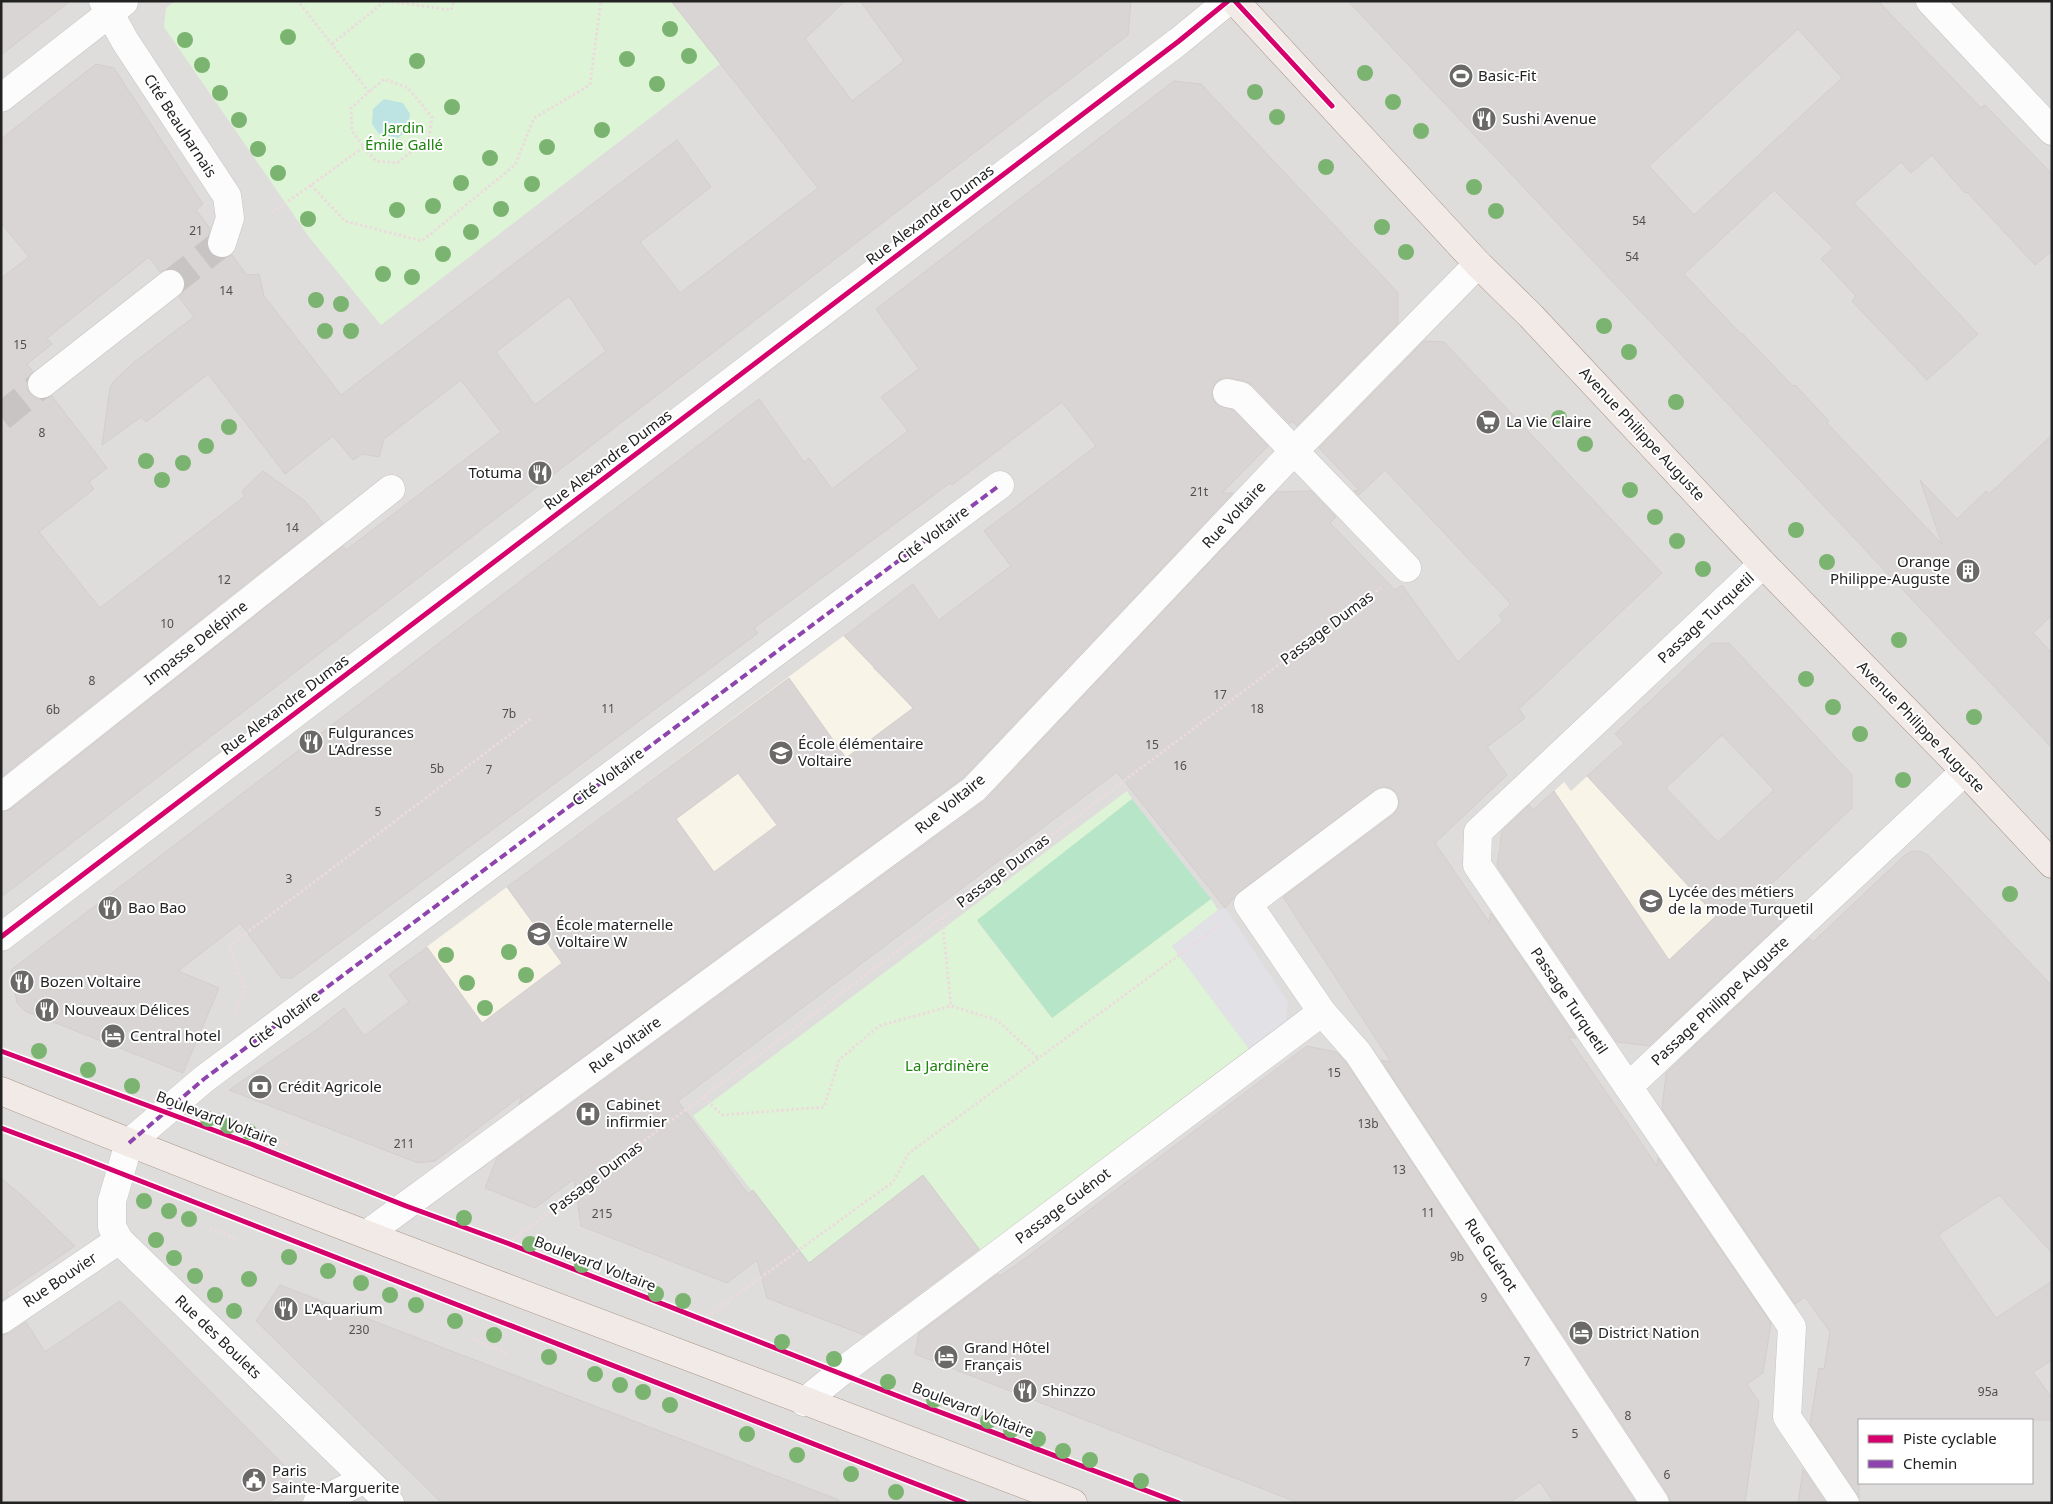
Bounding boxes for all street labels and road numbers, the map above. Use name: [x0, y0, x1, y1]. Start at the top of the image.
street label: Cité Beauharnais: [140, 70, 222, 181]
street label: Rue Alexandre Dumas: [861, 159, 998, 269]
street label: Avenue Philippe Auguste: [1575, 362, 1710, 504]
street label: Rue Alexandre Dumas: [539, 404, 676, 514]
street label: Rue Voltaire: [1197, 477, 1269, 552]
street label: Cité Voltaire: [893, 501, 972, 568]
street label: Passage Turquetil: [1653, 567, 1758, 667]
street label: Passage Dumas: [1276, 586, 1377, 669]
street label: Impasse Delépine: [140, 596, 251, 689]
street label: Rue Alexandre Dumas: [216, 649, 353, 759]
street label: Avenue Philippe Auguste: [1853, 656, 1990, 796]
street label: Cité Voltaire: [568, 743, 647, 810]
street label: Rue Voltaire: [910, 769, 989, 838]
street label: Passage Dumas: [952, 829, 1053, 912]
street label: Passage Philippe Auguste: [1646, 931, 1792, 1069]
street label: Passage Turquetil: [1527, 943, 1613, 1058]
street label: Cité Voltaire: [244, 986, 323, 1053]
street label: Rue Voltaire: [584, 1011, 665, 1077]
street label: Boulevard Voltaire: [154, 1086, 281, 1150]
street label: Passage Dumas: [545, 1136, 646, 1219]
street label: Passage Guénot: [1011, 1162, 1115, 1248]
street label: Rue Guénot: [1461, 1214, 1523, 1295]
street label: Boulevard Voltaire: [532, 1231, 659, 1295]
street label: Rue Bouvier: [19, 1247, 100, 1311]
street label: Rue des Boulets: [171, 1290, 266, 1383]
street label: Boulevard Voltaire: [910, 1377, 1037, 1441]

